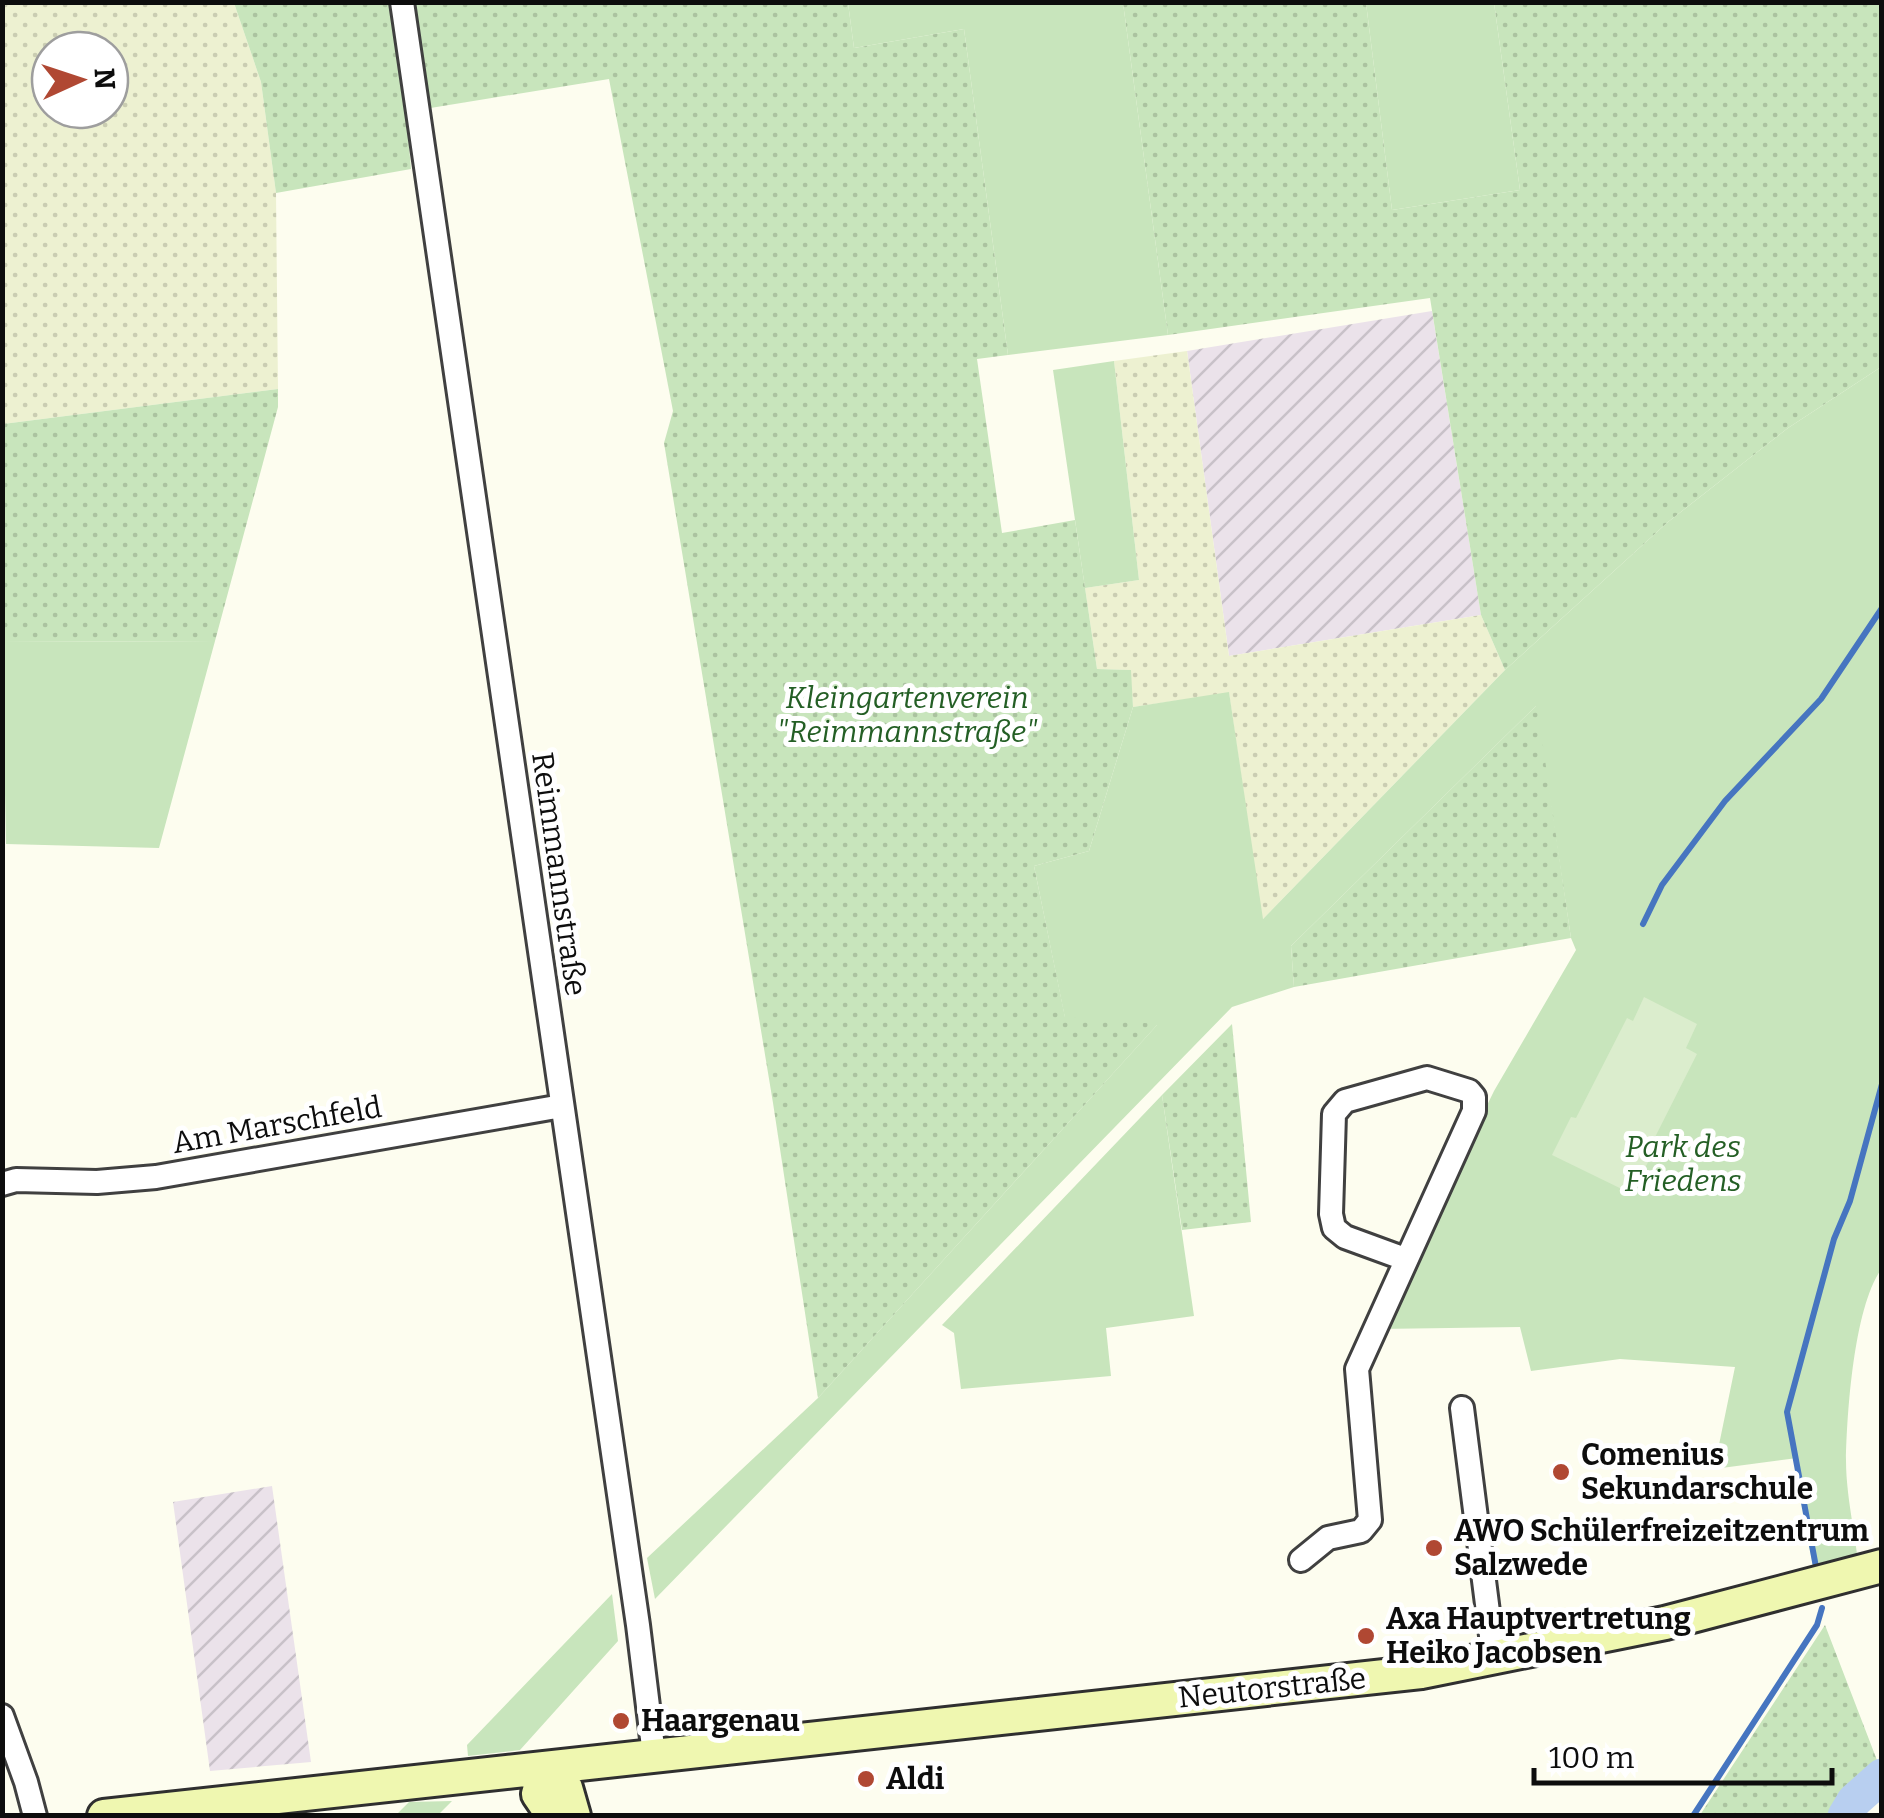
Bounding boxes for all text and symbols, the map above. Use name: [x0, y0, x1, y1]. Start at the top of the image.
north arrow: [30, 30, 130, 130]
text: N: [87, 67, 122, 90]
park label: Kleingartenverein "Reimmannstraße": [777, 680, 1038, 750]
street label: Reimmannstraße: [524, 750, 594, 998]
street label: Am Marschfeld: [170, 1089, 385, 1161]
park label: Park des Friedens: [1624, 1129, 1742, 1199]
place label: Comenius Sekundarschule: [1581, 1437, 1813, 1507]
marker: Comenius Sekundarschule: [1550, 1461, 1572, 1483]
place label: AWO Schülerfreizeitzentrum Salzwede: [1454, 1513, 1869, 1583]
marker: AWO Schülerfreizeitzentrum Salzwede: [1423, 1537, 1445, 1559]
place label: Axa Hauptvertretung Heiko Jacobsen: [1386, 1601, 1691, 1671]
marker: Axa Hauptvertretung Heiko Jacobsen: [1355, 1625, 1377, 1647]
street label: Neutorstraße: [1176, 1660, 1368, 1716]
place label: Haargenau: [641, 1703, 800, 1739]
marker: Haargenau: [610, 1710, 632, 1732]
scale bar: [1534, 1723, 1832, 1785]
text: 100 m: [1549, 1740, 1635, 1776]
place label: Aldi: [886, 1761, 945, 1797]
marker: Aldi: [855, 1768, 877, 1790]

